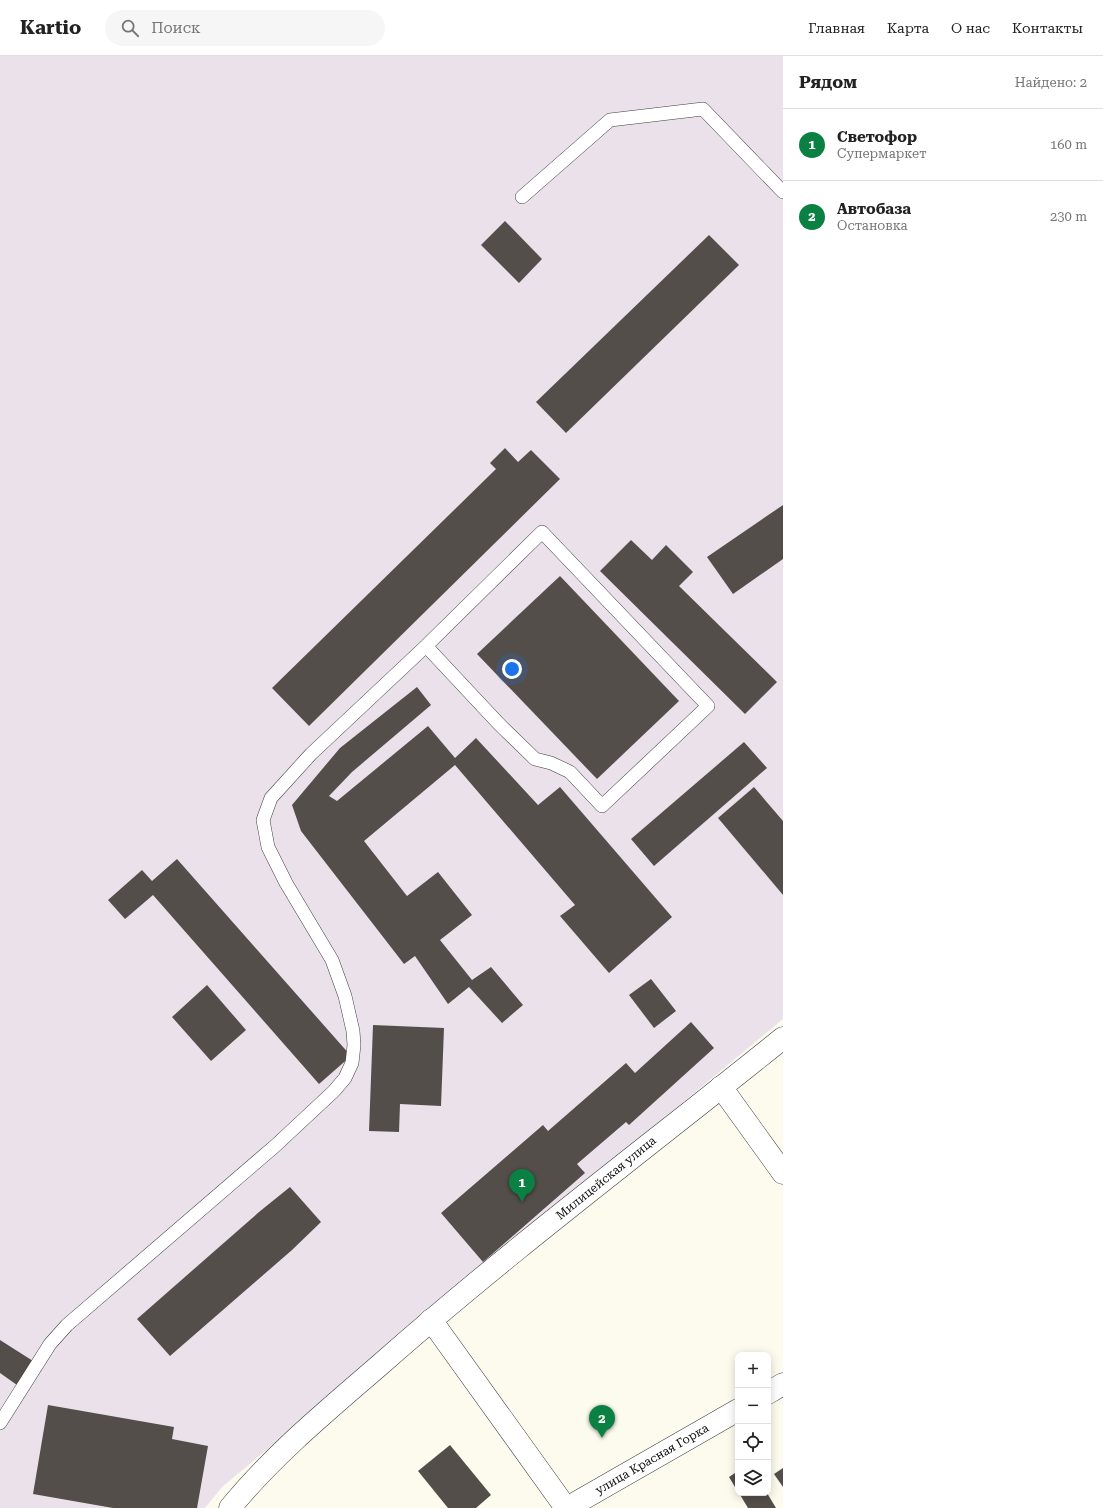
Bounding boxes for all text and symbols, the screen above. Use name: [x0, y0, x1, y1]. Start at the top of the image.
search box: [105, 10, 385, 46]
text: Kartio: [20, 16, 81, 39]
icon: search: [119, 17, 141, 39]
text: Поиск: [151, 19, 201, 37]
text: Главная: [808, 20, 865, 36]
text: Карта: [887, 20, 929, 36]
text: О нас: [951, 20, 990, 36]
text: Контакты: [1012, 20, 1083, 36]
text: Рядом: [799, 72, 857, 92]
text: Найдено: 2: [1015, 75, 1087, 90]
text: Светофор: [837, 128, 917, 146]
text: 1: [808, 137, 816, 152]
text: 160 m: [1050, 137, 1087, 152]
text: Супермаркет: [837, 146, 927, 161]
text: Автобаза: [837, 200, 911, 218]
text: 2: [808, 209, 816, 224]
text: 230 m: [1050, 209, 1087, 224]
text: Остановка: [837, 218, 908, 233]
your location: [502, 659, 522, 679]
street label: Милицейская улица: [553, 1133, 659, 1223]
pin: 1: [509, 1169, 535, 1202]
map controls: [735, 1352, 771, 1496]
button: +: [735, 1352, 771, 1388]
button: −: [735, 1388, 771, 1424]
pin: 2: [589, 1405, 615, 1438]
street label: улица Красная Горка: [593, 1421, 712, 1497]
button: locate: [735, 1424, 771, 1460]
button: layers: [735, 1460, 771, 1496]

